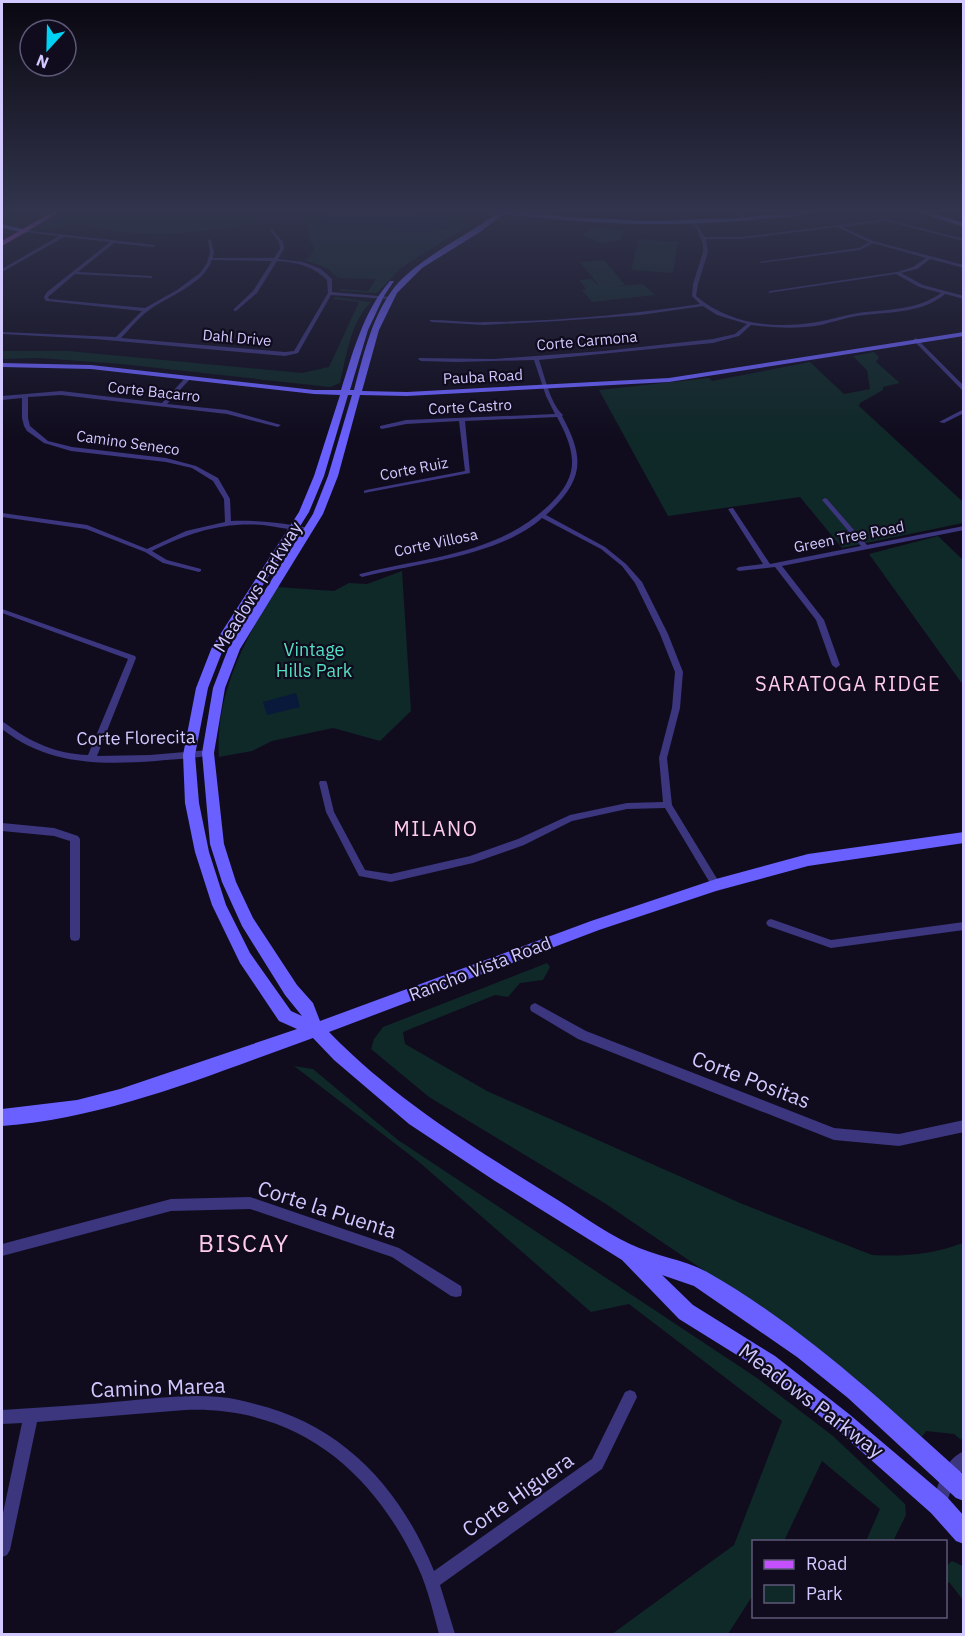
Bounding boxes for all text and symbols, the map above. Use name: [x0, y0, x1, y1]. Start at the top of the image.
north arrow: [18, 18, 78, 78]
text: N: [33, 50, 52, 73]
street label: Dahl Drive: [202, 325, 272, 350]
street label: Corte Carmona: [536, 327, 638, 354]
street label: Pauba Road: [442, 365, 524, 388]
street label: Corte Bacarro: [107, 377, 201, 406]
street label: Corte Castro: [428, 395, 512, 418]
street label: Camino Seneco: [75, 426, 181, 459]
street label: Corte Ruiz: [378, 453, 450, 484]
street label: Green Tree Road: [792, 516, 906, 557]
street label: Meadows Parkway: [208, 517, 307, 656]
street label: Corte Villosa: [392, 524, 479, 561]
park label: Vintage Hills Park: [276, 638, 353, 682]
district label: SARATOGA RIDGE: [755, 670, 941, 697]
street label: Corte Florecita: [76, 725, 196, 750]
district label: MILANO: [394, 815, 478, 842]
street label: Rancho Vista Road: [405, 931, 554, 1006]
street label: Corte Positas: [688, 1044, 815, 1114]
street label: Corte la Puenta: [254, 1173, 401, 1245]
district label: BISCAY: [198, 1227, 290, 1259]
street label: Meadows Parkway: [733, 1336, 890, 1464]
street label: Camino Marea: [90, 1371, 226, 1403]
street label: Corte Higuera: [456, 1445, 579, 1543]
legend: [752, 1540, 947, 1618]
text: Road: [806, 1552, 847, 1575]
text: Park: [806, 1582, 843, 1605]

